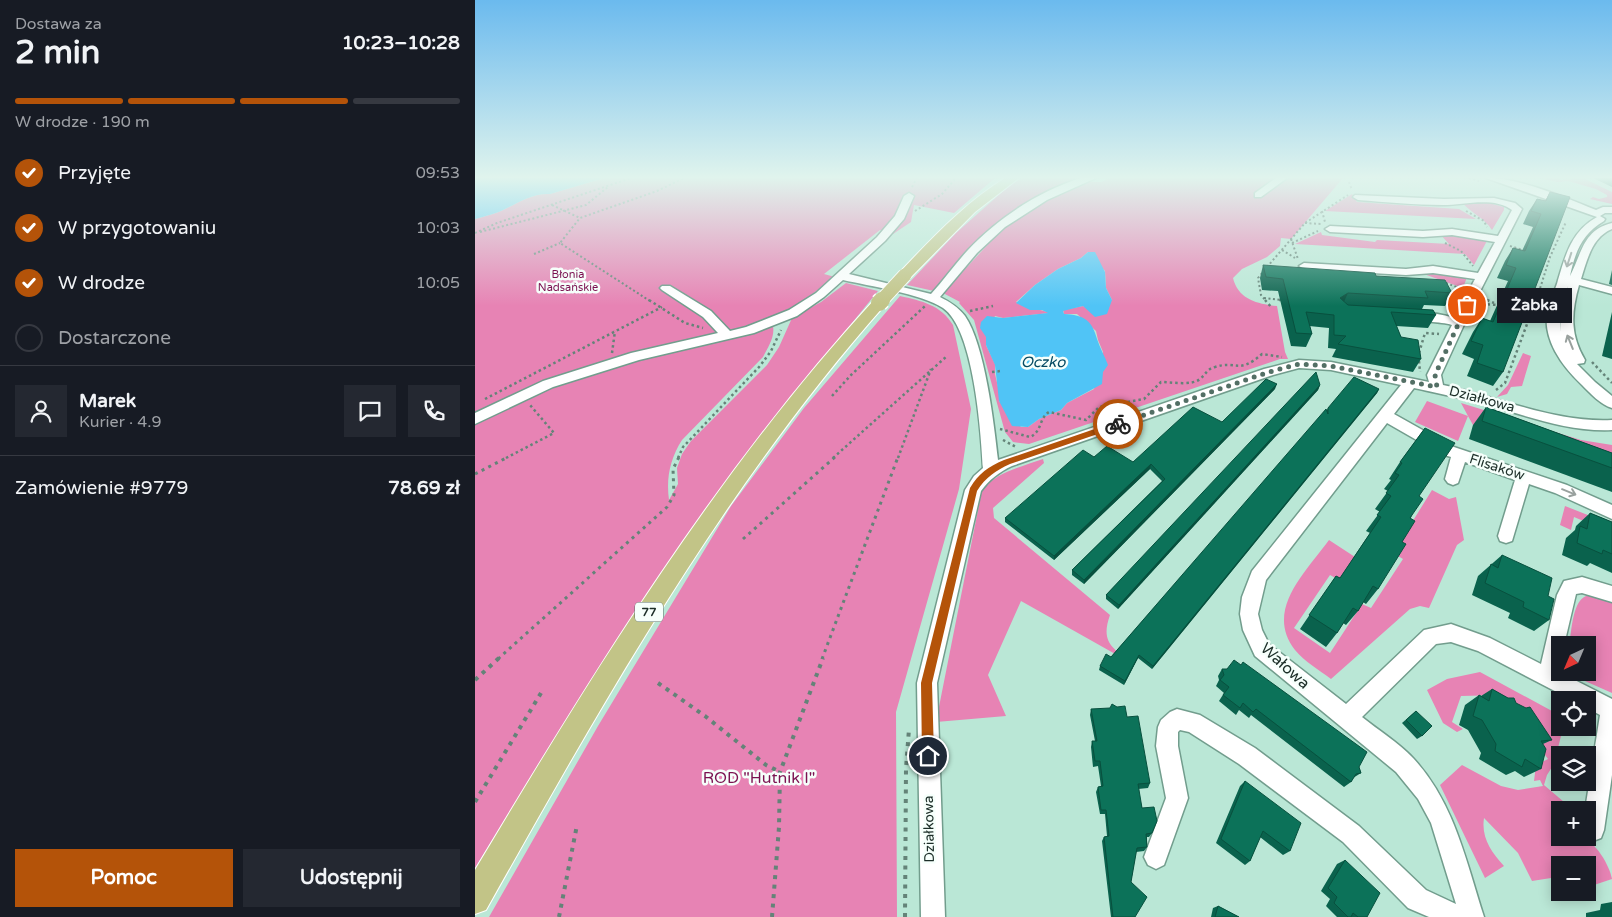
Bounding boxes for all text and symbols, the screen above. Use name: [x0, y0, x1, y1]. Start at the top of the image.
text: Dostawa za: [15, 14, 102, 34]
text: 10:23–10:28: [342, 32, 460, 54]
text: 2 min: [15, 34, 100, 72]
text: W drodze · 190 m: [15, 112, 150, 132]
icon: check: [15, 159, 43, 187]
text: Przyjęte: [58, 162, 131, 184]
text: 09:53: [416, 163, 460, 183]
icon: check: [15, 214, 43, 242]
text: W przygotowaniu: [58, 217, 216, 239]
text: 10:03: [416, 218, 460, 238]
one-way arrow: [1564, 251, 1573, 267]
park label: Błonia Nadsańskie: [538, 268, 598, 294]
icon: check: [15, 269, 43, 297]
text: W drodze: [58, 272, 145, 294]
text: 10:05: [416, 273, 460, 293]
pin: [1446, 284, 1488, 326]
callout: Żabka: [1497, 288, 1572, 322]
icon: bag: [1453, 291, 1481, 319]
text: Żabka: [1511, 295, 1558, 315]
text: Dostarczone: [58, 327, 171, 349]
one-way arrow: [1565, 335, 1574, 351]
water label: Oczko: [1021, 353, 1066, 371]
street label: Działkowa: [1447, 382, 1517, 416]
button: person: [15, 385, 67, 437]
button: chat: [344, 385, 396, 437]
button: phone: [408, 385, 460, 437]
text: Marek: [79, 390, 136, 412]
courier: [1093, 399, 1143, 449]
icon: bike: [1104, 410, 1132, 438]
text: Kurier · 4.9: [79, 412, 162, 432]
street label: Flisaków: [1467, 450, 1527, 484]
text: Zamówienie #9779: [15, 477, 189, 499]
text: 78.69 zł: [388, 477, 460, 499]
one-way arrow: [1561, 488, 1576, 498]
road number: 77: [635, 602, 663, 622]
north arrow: [1551, 636, 1596, 681]
map controls: [1551, 636, 1596, 901]
street label: Wałowa: [1256, 639, 1314, 693]
button: locate: [1551, 691, 1596, 736]
pin: [907, 735, 949, 777]
icon: home: [914, 742, 942, 770]
button: layers: [1551, 746, 1596, 791]
park label: ROD "Hutnik I": [703, 768, 815, 788]
street label: Działkowa: [920, 795, 938, 863]
button: +: [1551, 801, 1596, 846]
button: Pomoc: [15, 849, 233, 907]
button: Udostępnij: [243, 849, 460, 907]
button: −: [1551, 856, 1596, 901]

